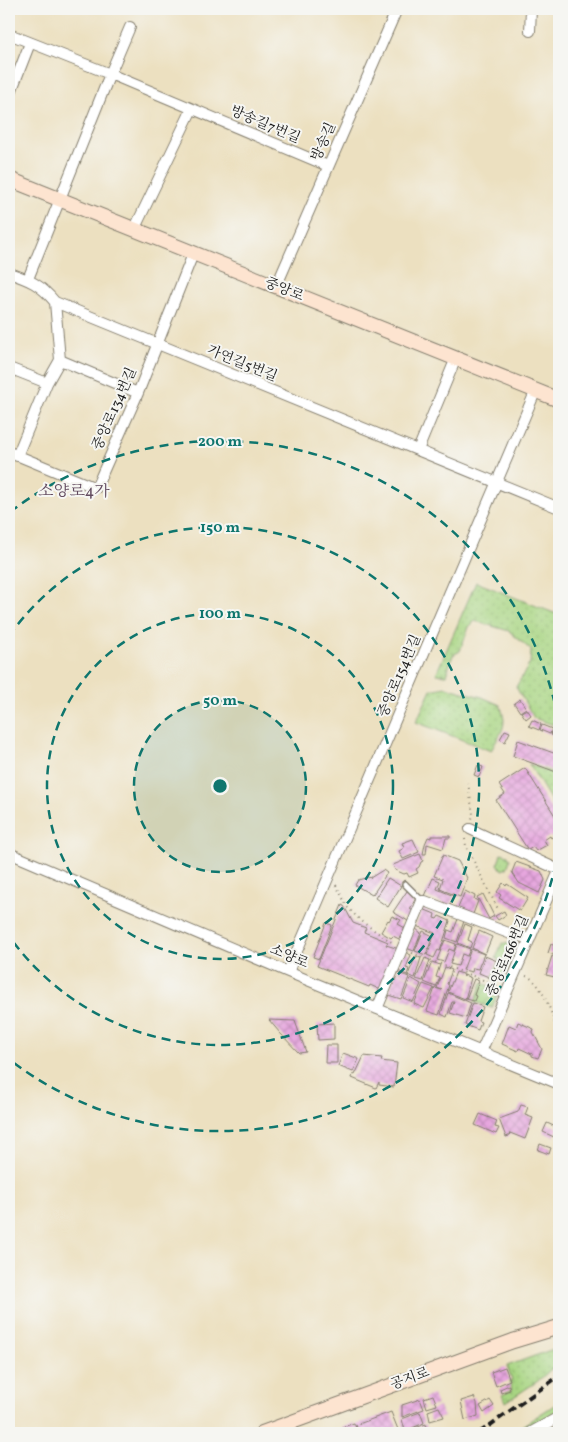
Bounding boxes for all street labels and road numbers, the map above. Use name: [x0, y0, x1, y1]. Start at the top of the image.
street label: 방송길7번길: [227, 102, 303, 148]
street label: 방송길: [307, 120, 341, 164]
street label: 중앙로: [262, 274, 307, 307]
street label: 가연길5번길: [204, 341, 280, 387]
street label: 중앙로134번길: [88, 365, 142, 453]
street label: 중앙로154번길: [374, 632, 426, 720]
street label: 중앙로166번길: [482, 912, 534, 1000]
street label: 소양로: [267, 940, 312, 974]
street label: 공지로: [388, 1363, 433, 1395]

